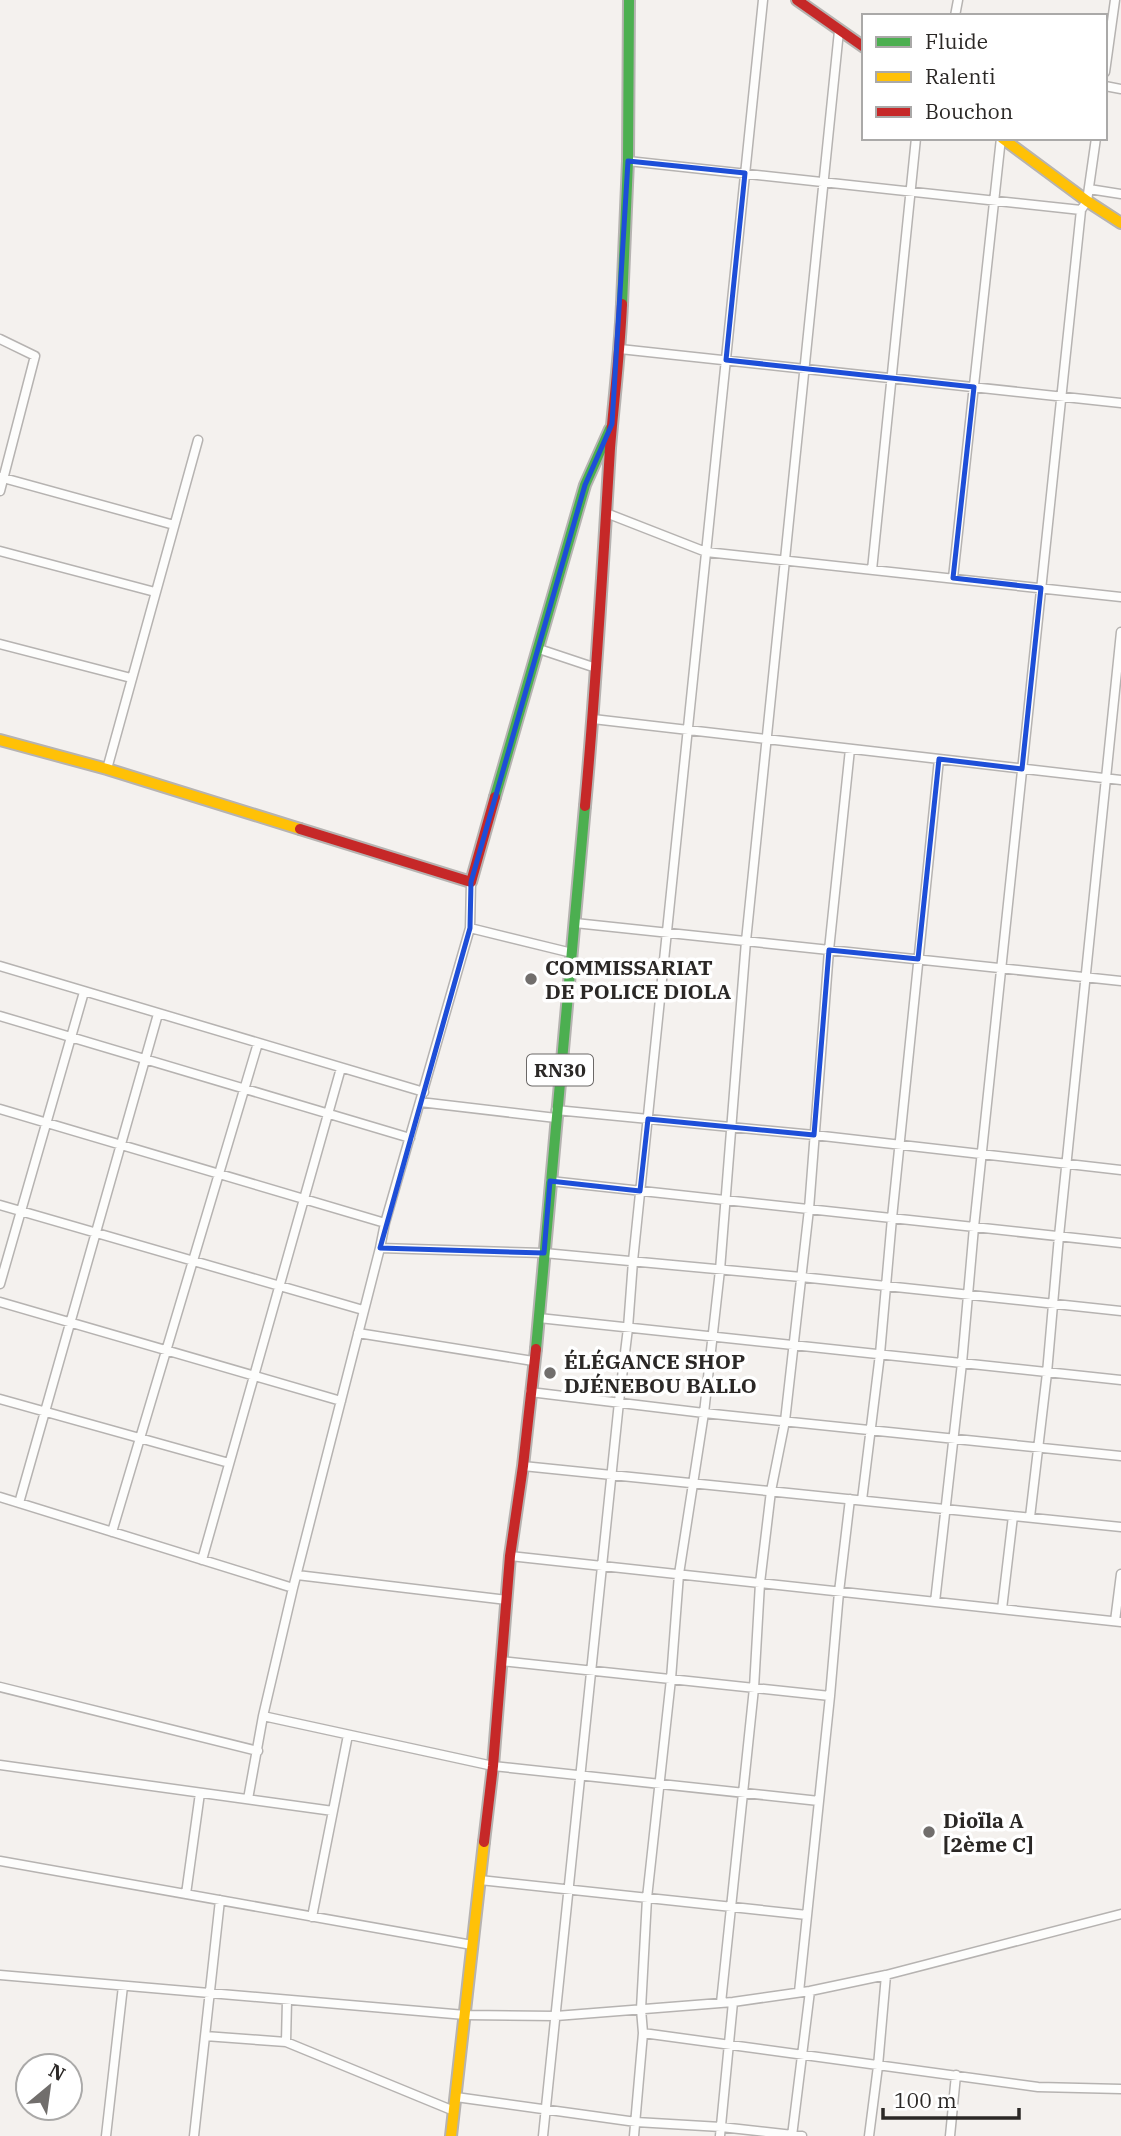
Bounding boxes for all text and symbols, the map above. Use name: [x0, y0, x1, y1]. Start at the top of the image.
legend: [862, 14, 1107, 140]
text: Fluide: [925, 27, 988, 55]
text: Ralenti: [925, 62, 996, 90]
text: Bouchon: [925, 97, 1013, 125]
place label: COMMISSARIAT DE POLICE DIOLA: [545, 953, 731, 1005]
marker: COMMISSARIAT DE POLICE DIOLA: [523, 971, 539, 987]
road number: RN30: [527, 1054, 593, 1086]
place label: ÉLÉGANCE SHOP DJÉNEBOU BALLO: [564, 1347, 757, 1399]
marker: ÉLÉGANCE SHOP DJÉNEBOU BALLO: [542, 1365, 558, 1381]
place label: Dioïla A [2ème C]: [943, 1806, 1034, 1858]
marker: Dioïla A [2ème C]: [921, 1824, 937, 1840]
north arrow: [14, 2052, 84, 2122]
text: N: [45, 2058, 70, 2086]
scale bar: [883, 2076, 1020, 2120]
text: 100 m: [894, 2086, 957, 2114]

